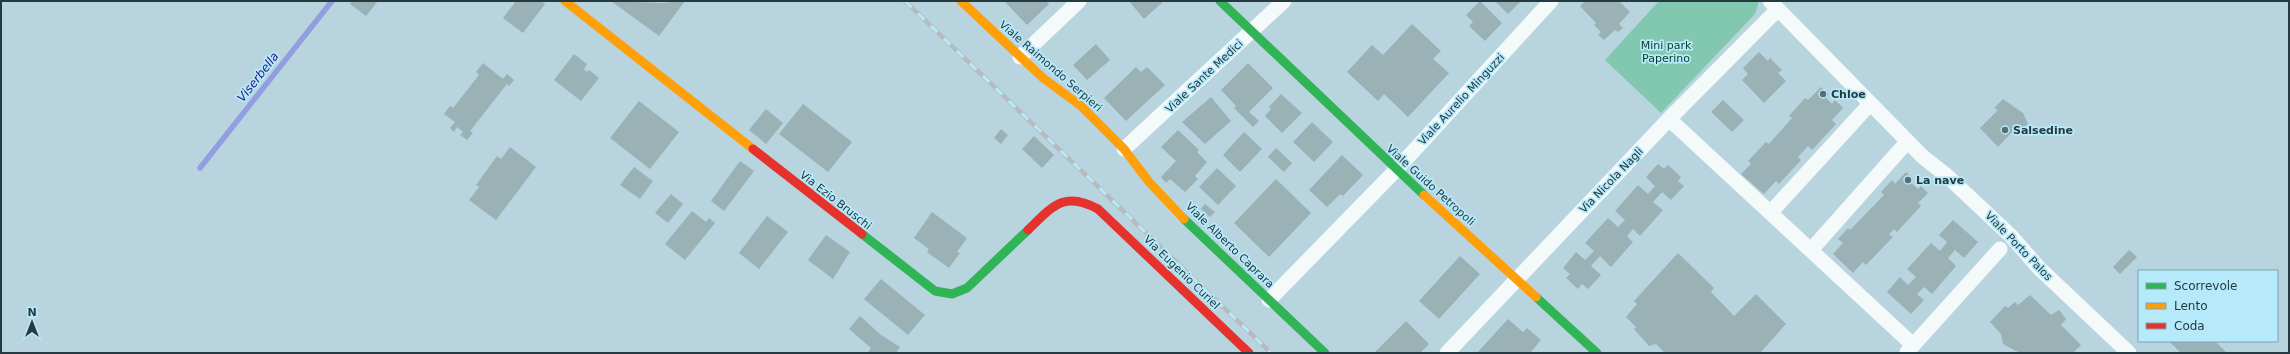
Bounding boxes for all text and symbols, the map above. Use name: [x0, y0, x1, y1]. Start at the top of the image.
street label: Viale Raimondo Serpieri: [997, 18, 1105, 115]
street label: Viale Sante Medici: [1163, 37, 1246, 116]
park label: Mini park Paperino: [1641, 39, 1692, 65]
water label: Viserbella: [234, 49, 282, 105]
street label: Viale Aurelio Minguzzi: [1416, 51, 1507, 148]
place label: Chloe: [1831, 88, 1866, 101]
marker: Chloe: [1818, 89, 1828, 99]
place label: Salsedine: [2013, 124, 2073, 137]
marker: Salsedine: [2000, 125, 2010, 135]
street label: Viale Guido Petropoli: [1384, 142, 1477, 228]
street label: Via Nicola Nagli: [1577, 145, 1646, 216]
street label: Via Ezio Bruschi: [797, 168, 874, 232]
place label: La nave: [1916, 174, 1964, 187]
marker: La nave: [1903, 175, 1913, 185]
street label: Viale Alberto Caprara: [1183, 200, 1277, 291]
street label: Viale Porto Palos: [1982, 209, 2055, 284]
street label: Via Eugenio Curiel: [1141, 233, 1222, 312]
legend: [2138, 270, 2278, 342]
text: Scorrevole: [2174, 279, 2238, 293]
text: Lento: [2174, 299, 2208, 313]
north arrow: [12, 302, 52, 342]
text: N: [27, 306, 37, 319]
text: Coda: [2174, 319, 2205, 333]

